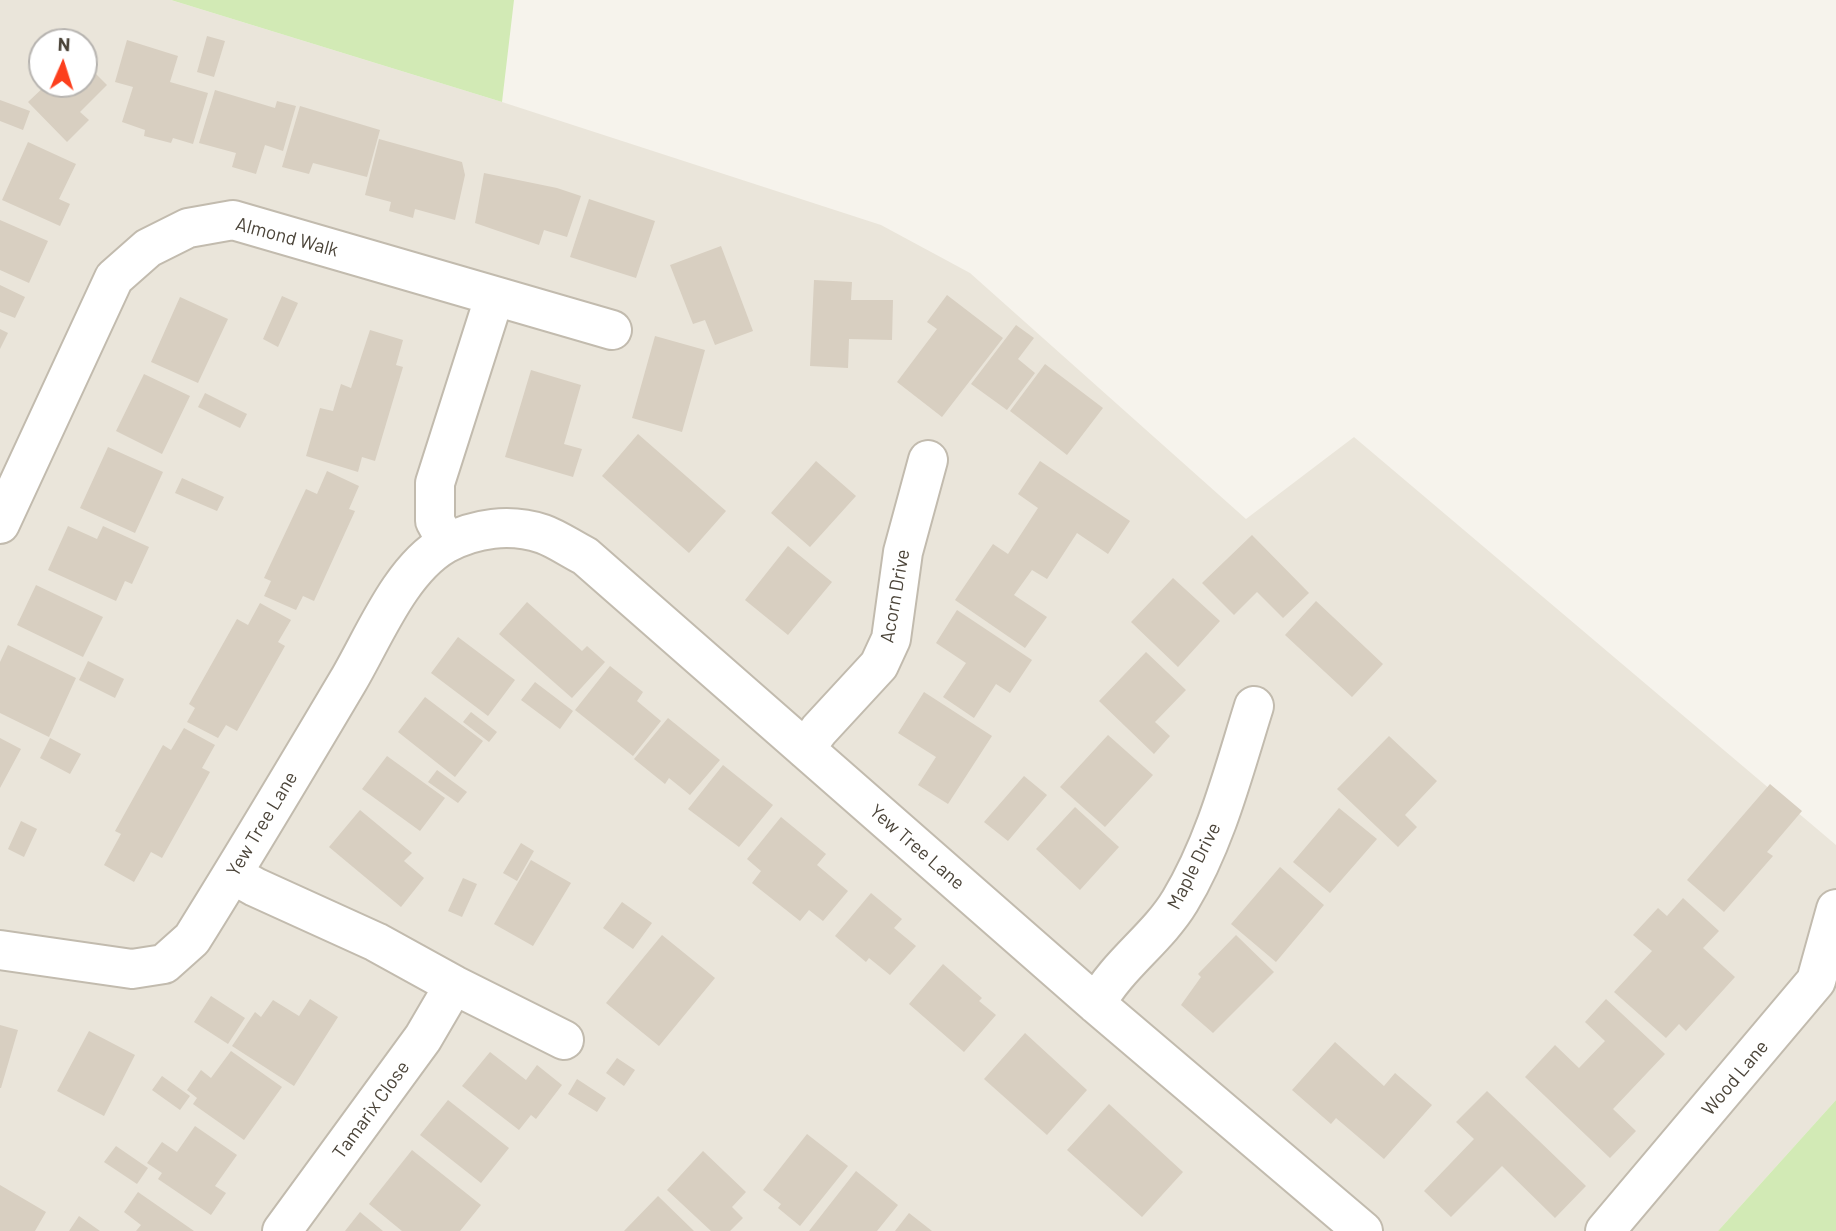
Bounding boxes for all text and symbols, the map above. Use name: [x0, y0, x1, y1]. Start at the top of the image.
north arrow: [28, 28, 98, 98]
text: N: [57, 32, 71, 55]
street label: Almond Walk: [233, 212, 341, 262]
street label: Acorn Drive: [876, 547, 914, 645]
street label: Yew Tree Lane: [222, 767, 302, 881]
street label: Yew Tree Lane: [865, 800, 969, 894]
street label: Maple Drive: [1162, 819, 1226, 913]
street label: Wood Lane: [1697, 1036, 1773, 1120]
street label: Tamarix Close: [328, 1056, 414, 1164]

